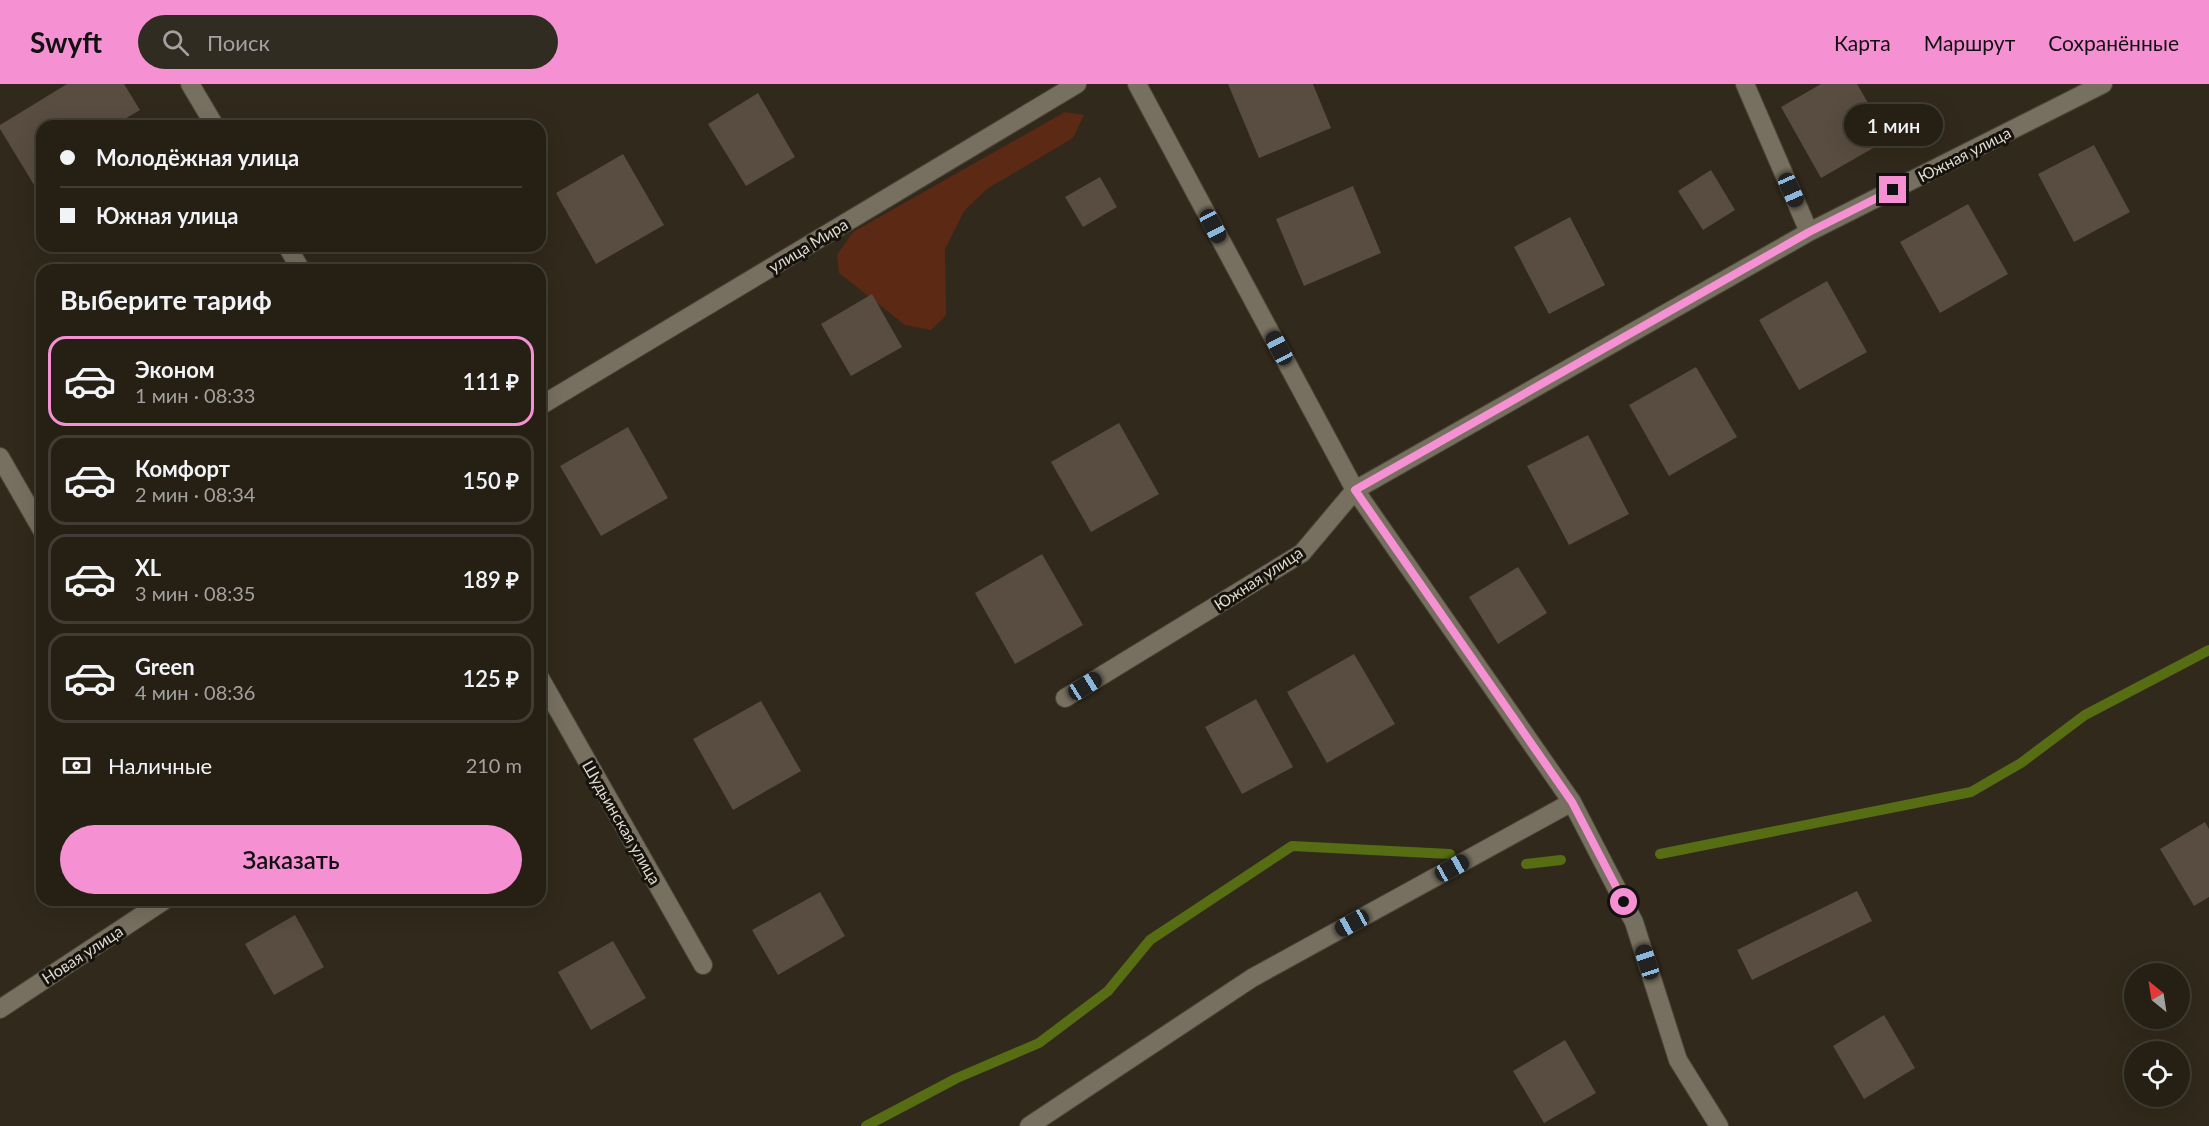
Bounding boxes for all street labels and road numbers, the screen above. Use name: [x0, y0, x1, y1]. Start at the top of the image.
street label: Южная улица: [1914, 122, 2014, 186]
street label: улица Мира: [765, 214, 851, 276]
street label: Южная улица: [1210, 542, 1306, 614]
street label: Шудьинская улица: [579, 757, 665, 887]
street label: Новая улица: [38, 921, 126, 987]

